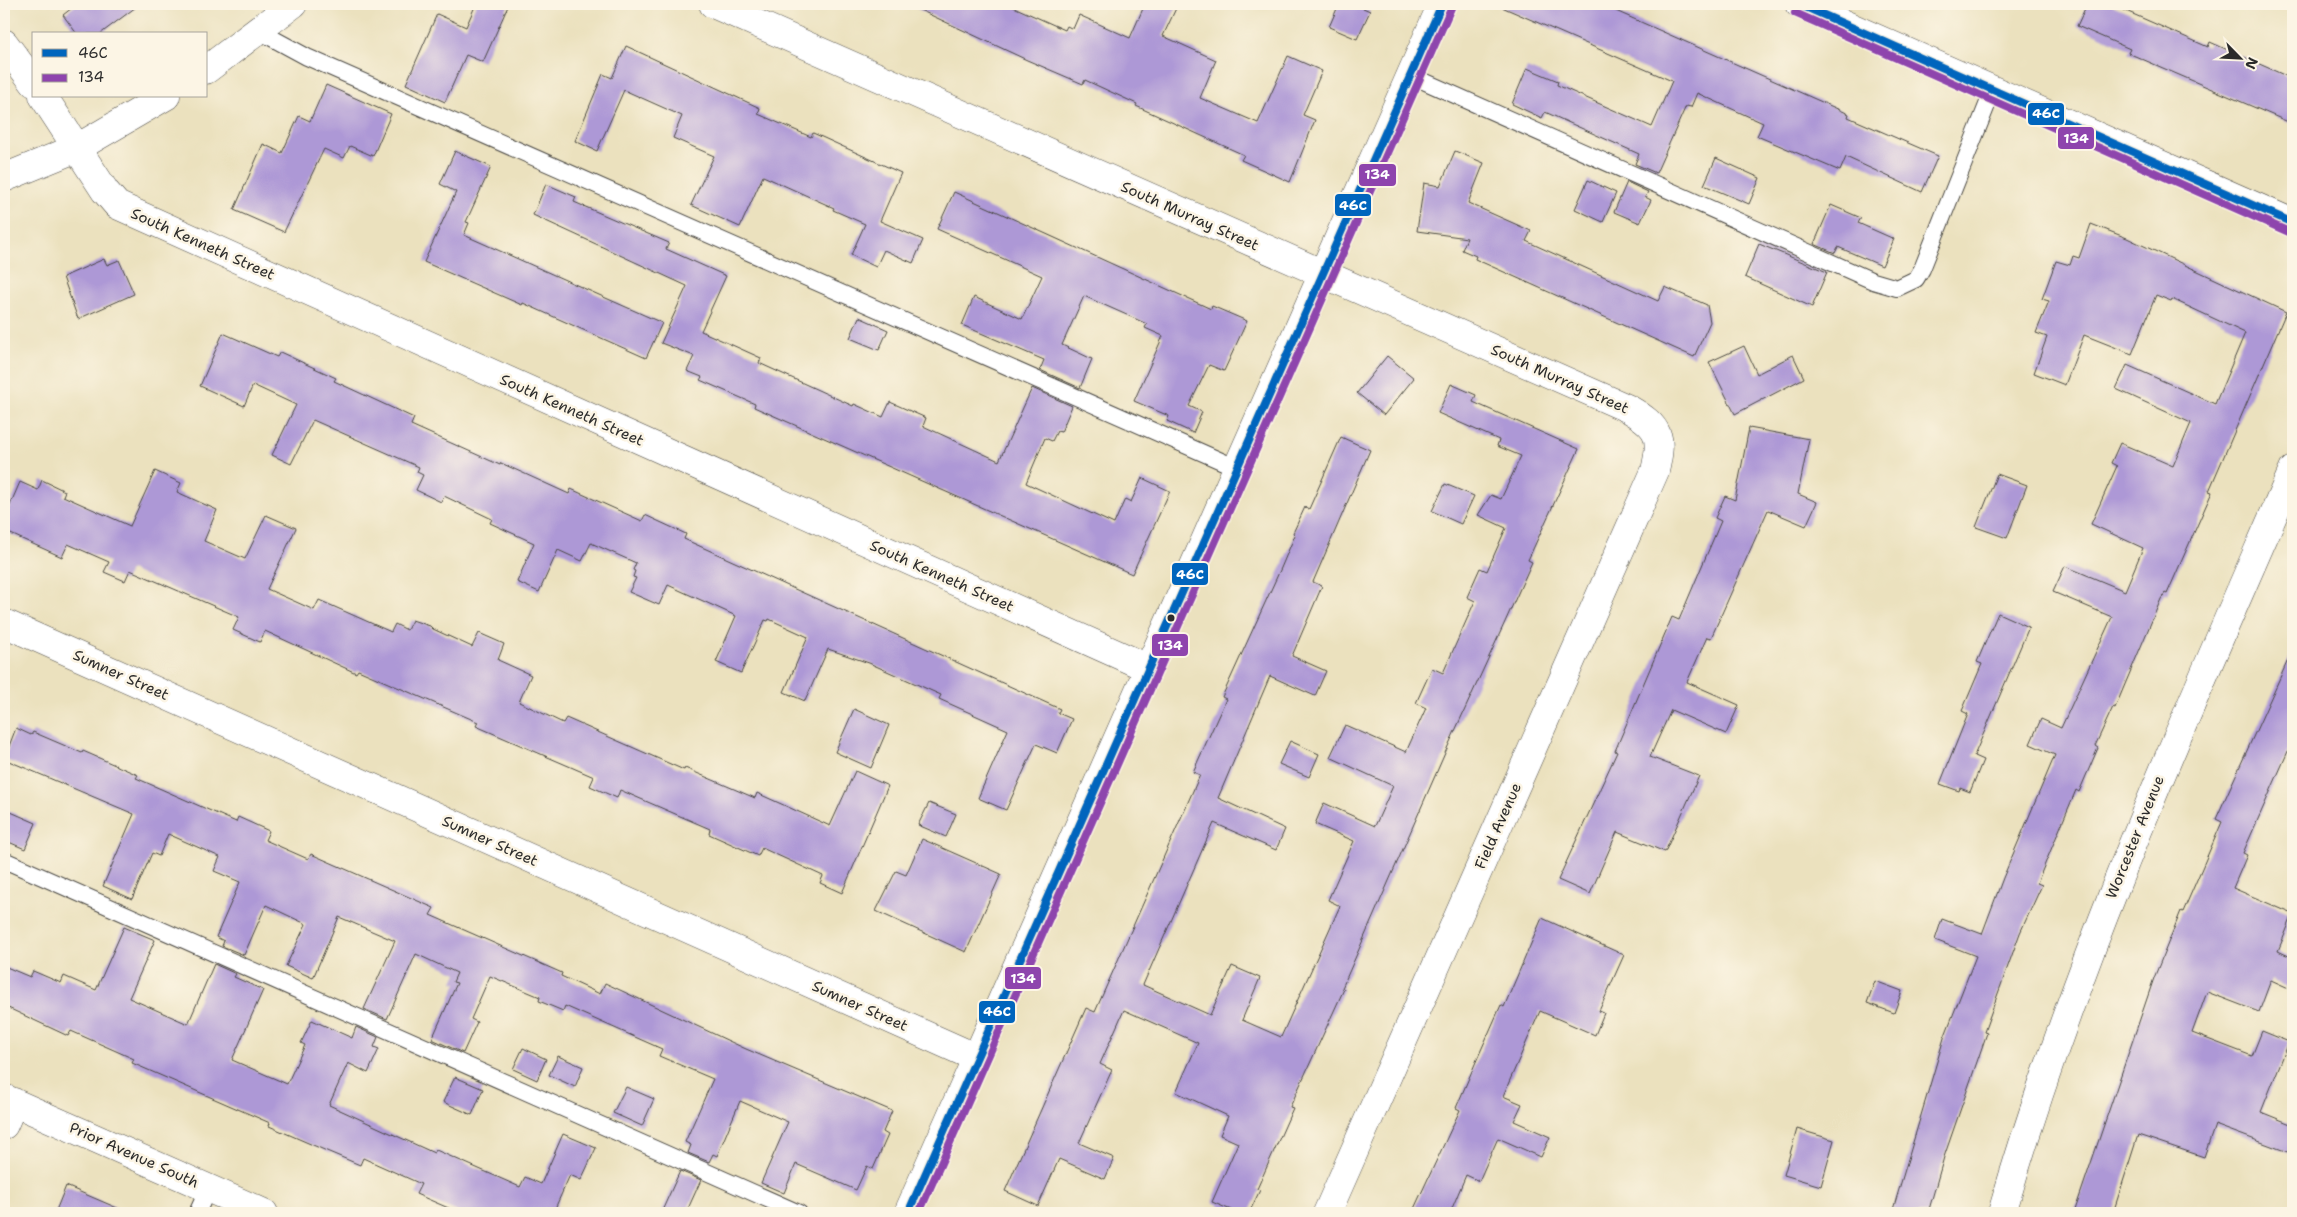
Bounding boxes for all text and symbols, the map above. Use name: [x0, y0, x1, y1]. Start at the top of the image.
legend: [32, 32, 208, 98]
north arrow: [2214, 32, 2264, 82]
text: 46C: [78, 43, 108, 63]
text: N: [2241, 55, 2262, 72]
text: 134: [78, 67, 104, 87]
line badge: 46C: [2027, 102, 2065, 126]
text: 46C: [2032, 104, 2060, 122]
line badge: 134: [2057, 126, 2095, 150]
text: 134: [2063, 129, 2089, 147]
line badge: 134: [1358, 163, 1397, 187]
text: 134: [1364, 165, 1390, 183]
street label: South Murray Street: [1118, 177, 1262, 255]
line badge: 46C: [1334, 193, 1372, 217]
text: 46C: [1339, 196, 1367, 214]
street label: South Kenneth Street: [128, 203, 278, 285]
street label: South Murray Street: [1488, 340, 1632, 418]
street label: South Kenneth Street: [497, 369, 647, 451]
street label: South Kenneth Street: [867, 535, 1017, 617]
line badge: 46C: [1171, 562, 1209, 586]
text: 46C: [1176, 565, 1204, 583]
unlabelled marker: [1166, 613, 1176, 623]
line badge: 134: [1151, 633, 1189, 657]
text: 134: [1157, 636, 1183, 654]
street label: Sumner Street: [70, 645, 172, 705]
street label: Worcester Avenue: [2101, 772, 2169, 902]
street label: Field Avenue: [1470, 780, 1526, 872]
street label: Sumner Street: [439, 811, 541, 871]
line badge: 134: [1004, 966, 1042, 990]
text: 134: [1010, 969, 1036, 987]
street label: Sumner Street: [809, 976, 911, 1036]
line badge: 46C: [978, 1000, 1016, 1024]
text: 46C: [983, 1002, 1011, 1020]
street label: Prior Avenue South: [66, 1117, 202, 1193]

